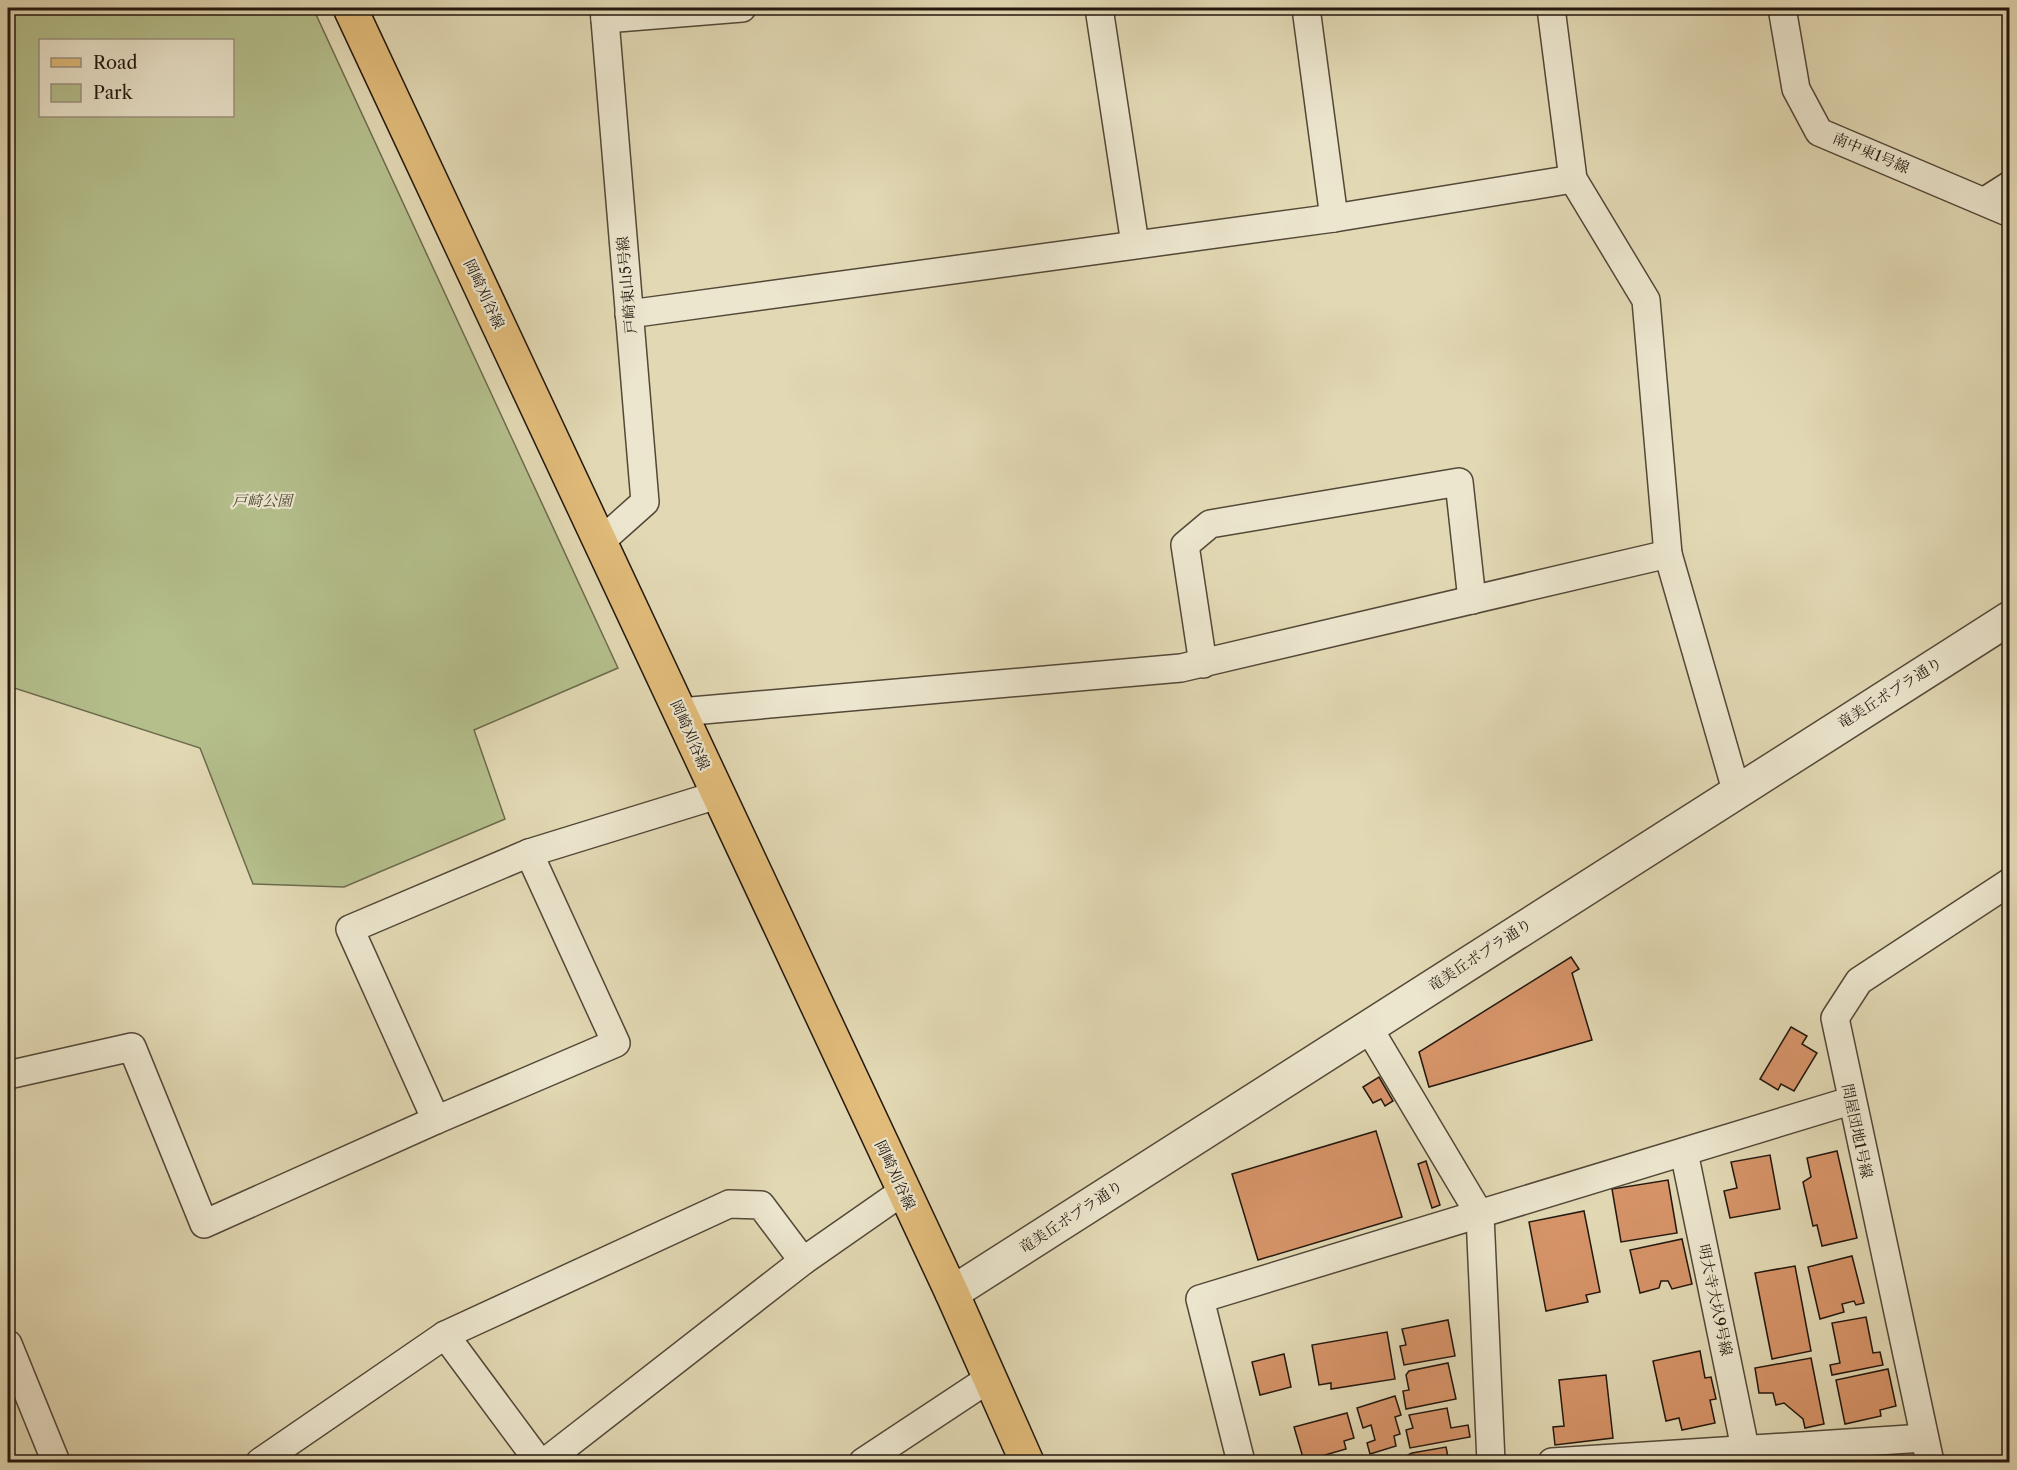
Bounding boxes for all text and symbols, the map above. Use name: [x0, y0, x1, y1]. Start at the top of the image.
legend: [39, 39, 234, 117]
text: Road: [93, 52, 138, 74]
text: Park: [93, 82, 134, 104]
street label: 南中東1号線: [1830, 128, 1912, 177]
street label: 戸崎東山5号線: [613, 235, 640, 335]
street label: 岡崎刈谷線: [460, 256, 509, 332]
park label: 戸崎公園: [232, 491, 295, 510]
street label: 竜美丘ポプラ通り: [1834, 653, 1946, 732]
street label: 岡崎刈谷線: [667, 697, 714, 773]
street label: 竜美丘ポプラ通り: [1424, 914, 1535, 995]
street label: 問屋団地1号線: [1838, 1082, 1877, 1180]
street label: 岡崎刈谷線: [871, 1137, 920, 1213]
street label: 竜美丘ポプラ通り: [1015, 1176, 1126, 1257]
street label: 明大寺大圦9号線: [1694, 1242, 1737, 1358]

